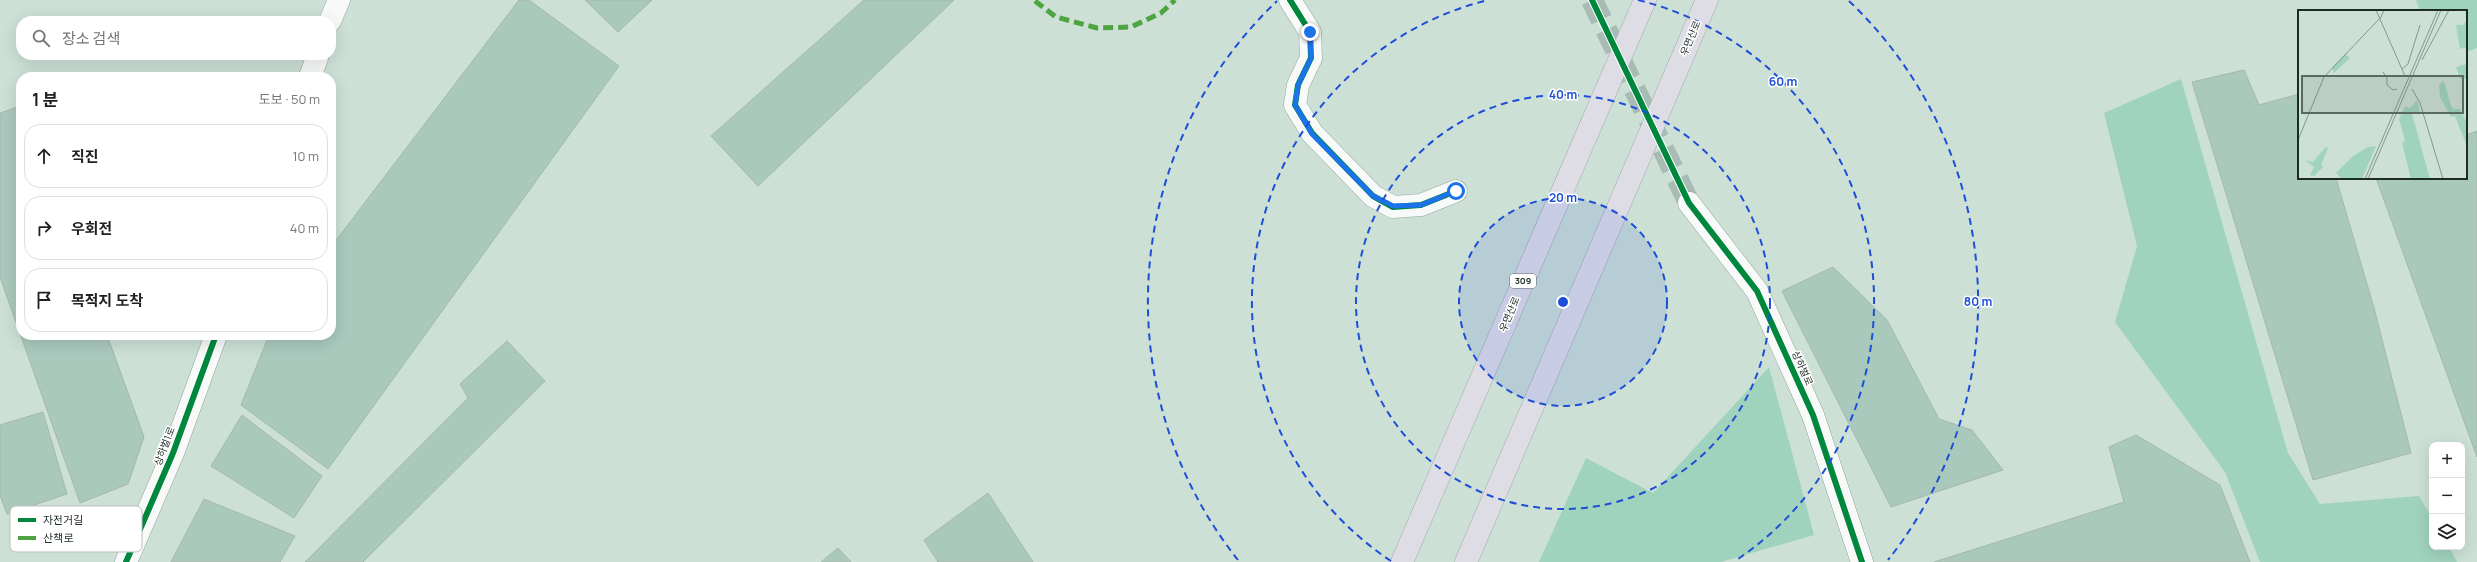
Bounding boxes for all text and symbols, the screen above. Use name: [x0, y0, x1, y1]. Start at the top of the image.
inset map: [2298, 10, 2467, 179]
search box: [16, 16, 336, 60]
street label: 우면산로: [1676, 18, 1704, 58]
route end: [1301, 23, 1319, 41]
icon: search: [30, 27, 52, 49]
text: 장소 검색: [62, 28, 120, 49]
text: 60 m: [1769, 73, 1797, 90]
text: 40 m: [1549, 86, 1577, 103]
text: 1 분: [32, 88, 59, 111]
text: 도보 · 50 m: [259, 90, 320, 108]
icon: ahead: [33, 145, 55, 167]
text: 직진: [71, 146, 99, 167]
text: 10 m: [292, 147, 319, 165]
route start: [1447, 182, 1465, 200]
text: 20 m: [1549, 189, 1577, 206]
icon: right: [33, 217, 55, 239]
text: 우회전: [71, 218, 112, 239]
text: 40 m: [290, 219, 319, 237]
road number: 309: [1510, 274, 1536, 288]
icon: arrive: [33, 289, 55, 311]
text: 목적지 도착: [71, 290, 143, 311]
text: 80 m: [1964, 293, 1992, 310]
street label: 우면산로: [1495, 294, 1523, 334]
centre of rings: [1556, 295, 1570, 309]
street label: 상하벌로: [1789, 348, 1817, 388]
street label: 상하벌1로: [150, 424, 178, 468]
map controls: [2429, 442, 2465, 550]
button: +: [2429, 442, 2465, 478]
button: −: [2429, 478, 2465, 514]
legend: [10, 506, 142, 552]
text: 자전거길: [43, 512, 83, 527]
button: layers: [2429, 514, 2465, 550]
text: 산책로: [43, 530, 73, 545]

